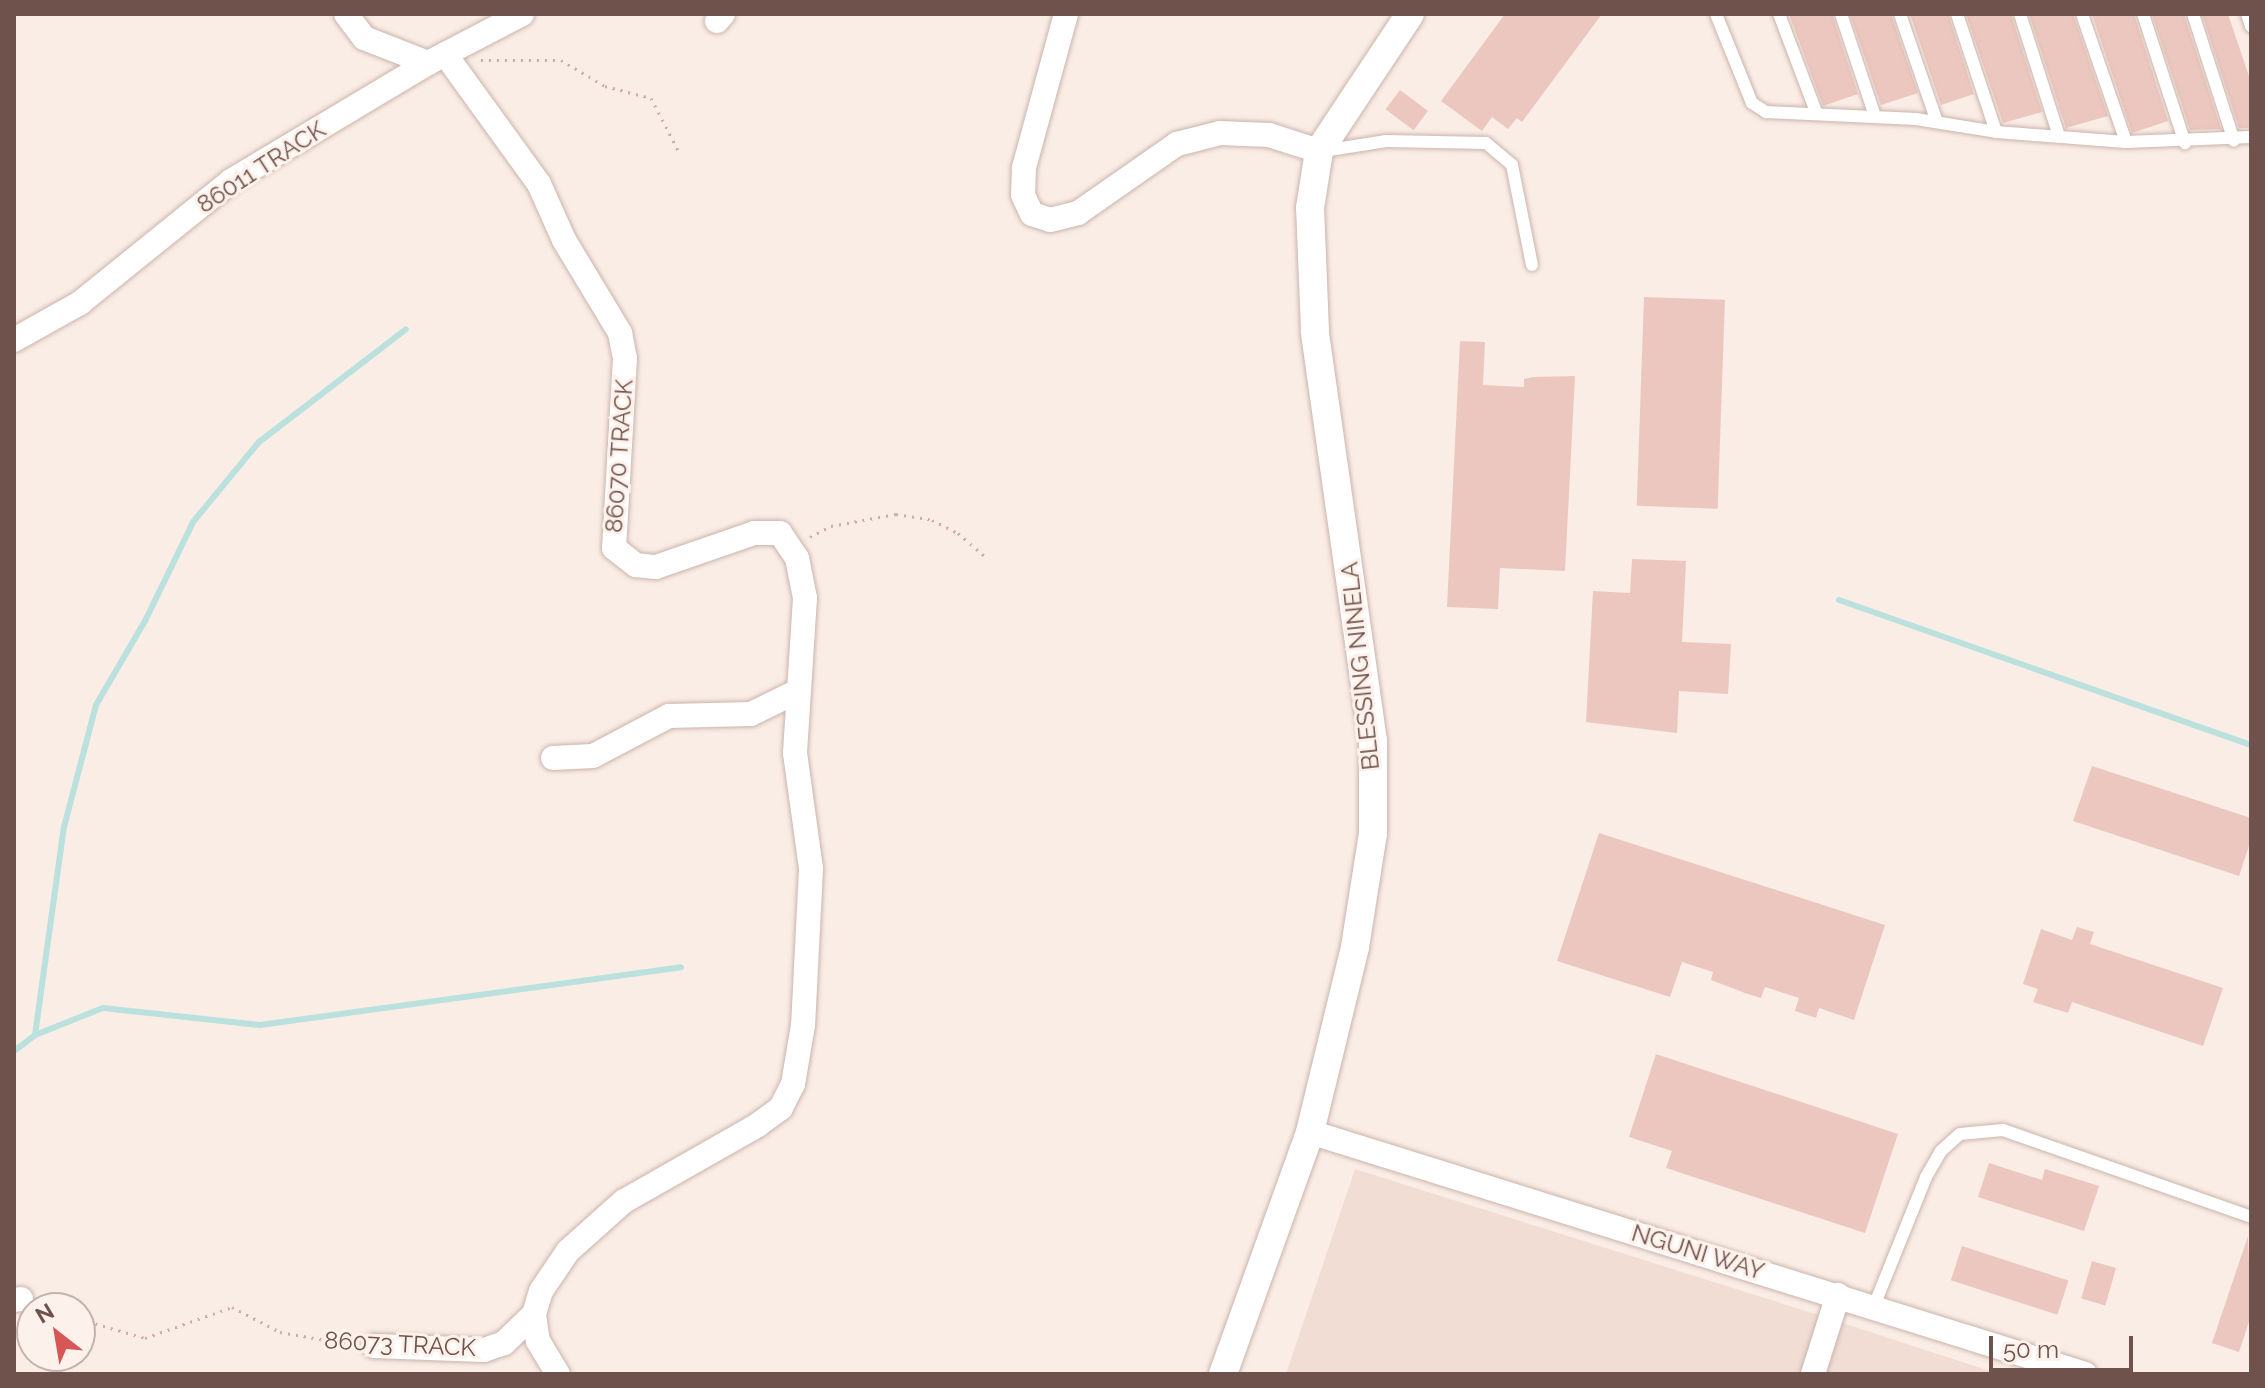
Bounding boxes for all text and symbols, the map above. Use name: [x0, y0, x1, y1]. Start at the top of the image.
street label: 86011 TRACK: [191, 115, 331, 219]
street label: 86070 TRACK: [599, 378, 639, 534]
street label: BLESSING NINELA: [1335, 560, 1385, 772]
street label: NGUNI WAY: [1628, 1218, 1768, 1286]
north arrow: [16, 1292, 96, 1372]
text: N: [31, 1298, 59, 1329]
scale bar: [1993, 1320, 2137, 1370]
street label: 86073 TRACK: [323, 1326, 477, 1362]
text: 50 m: [2003, 1335, 2059, 1364]

